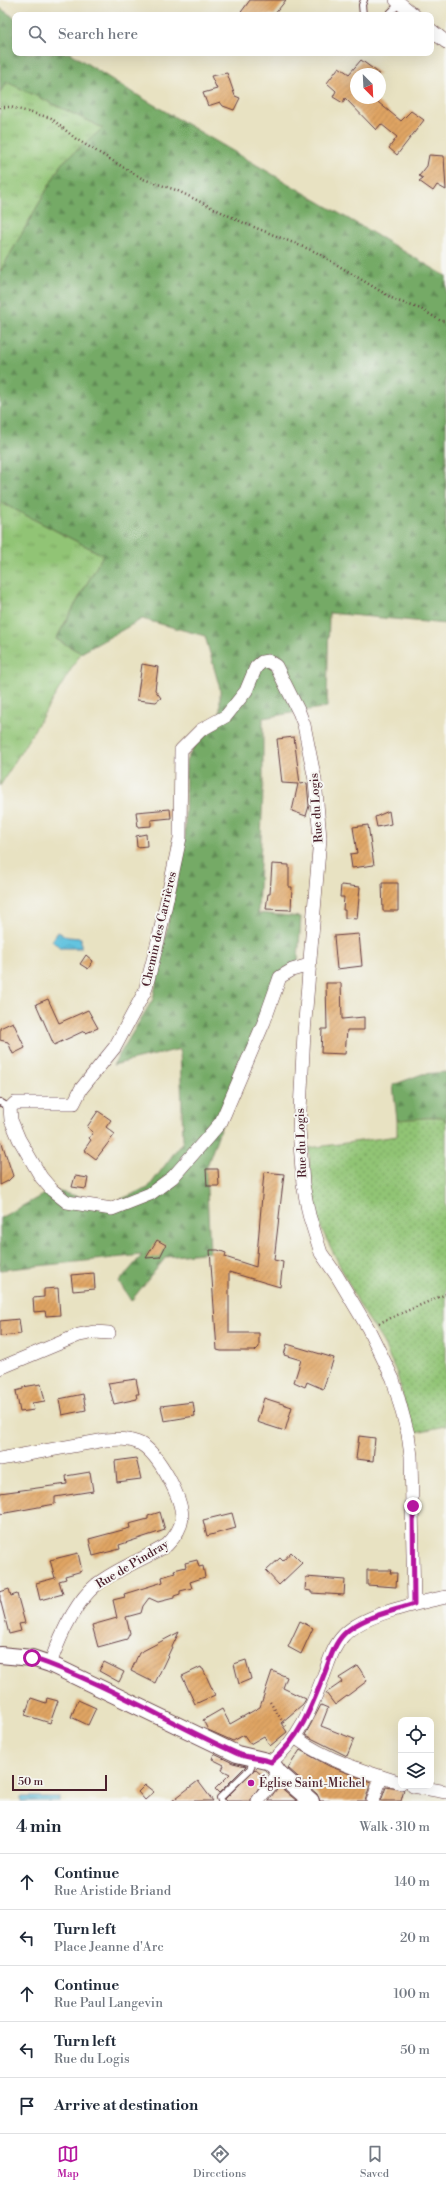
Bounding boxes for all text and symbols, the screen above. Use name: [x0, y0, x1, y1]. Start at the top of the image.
search box: [12, 12, 434, 56]
icon: search: [26, 23, 48, 45]
text: Search here: [58, 25, 138, 44]
north arrow: [350, 68, 386, 104]
street label: Rue du Logis: [307, 773, 326, 843]
street label: Chemin des Carrières: [139, 870, 180, 988]
street label: Rue du Logis: [293, 1108, 310, 1178]
route end: [404, 1497, 422, 1515]
street label: Rue de Pindray: [93, 1537, 171, 1592]
route start: [23, 1649, 41, 1667]
map controls: [398, 1717, 434, 1789]
button: locate: [398, 1717, 434, 1753]
button: layers: [398, 1753, 434, 1789]
scale bar: [12, 1773, 107, 1792]
place label: Église Saint-Michel: [259, 1774, 366, 1791]
text: 50 m: [18, 1775, 43, 1789]
marker: Église Saint-Michel: [246, 1778, 256, 1788]
text: 4 min: [16, 1816, 61, 1838]
text: Walk · 310 m: [360, 1819, 430, 1835]
text: Continue: [54, 1864, 119, 1883]
icon: ahead: [16, 1871, 38, 1893]
text: 140 m: [394, 1874, 430, 1890]
text: Rue Aristide Briand: [54, 1883, 171, 1899]
text: Turn left: [54, 1920, 116, 1939]
icon: left: [16, 1927, 38, 1949]
text: 20 m: [400, 1930, 430, 1946]
text: Place Jeanne d'Arc: [54, 1939, 164, 1955]
text: Continue: [54, 1976, 119, 1995]
icon: ahead: [16, 1983, 38, 2005]
text: 100 m: [394, 1986, 430, 2002]
text: Rue Paul Langevin: [54, 1995, 163, 2011]
text: Turn left: [54, 2032, 116, 2051]
icon: left: [16, 2039, 38, 2061]
text: 50 m: [400, 2042, 430, 2058]
text: Rue du Logis: [54, 2051, 130, 2067]
icon: arrive: [16, 2095, 38, 2117]
text: Arrive at destination: [54, 2096, 198, 2115]
tab: Map: [57, 2143, 79, 2181]
tab: Directions: [193, 2143, 246, 2181]
tab: Saved: [360, 2143, 389, 2181]

